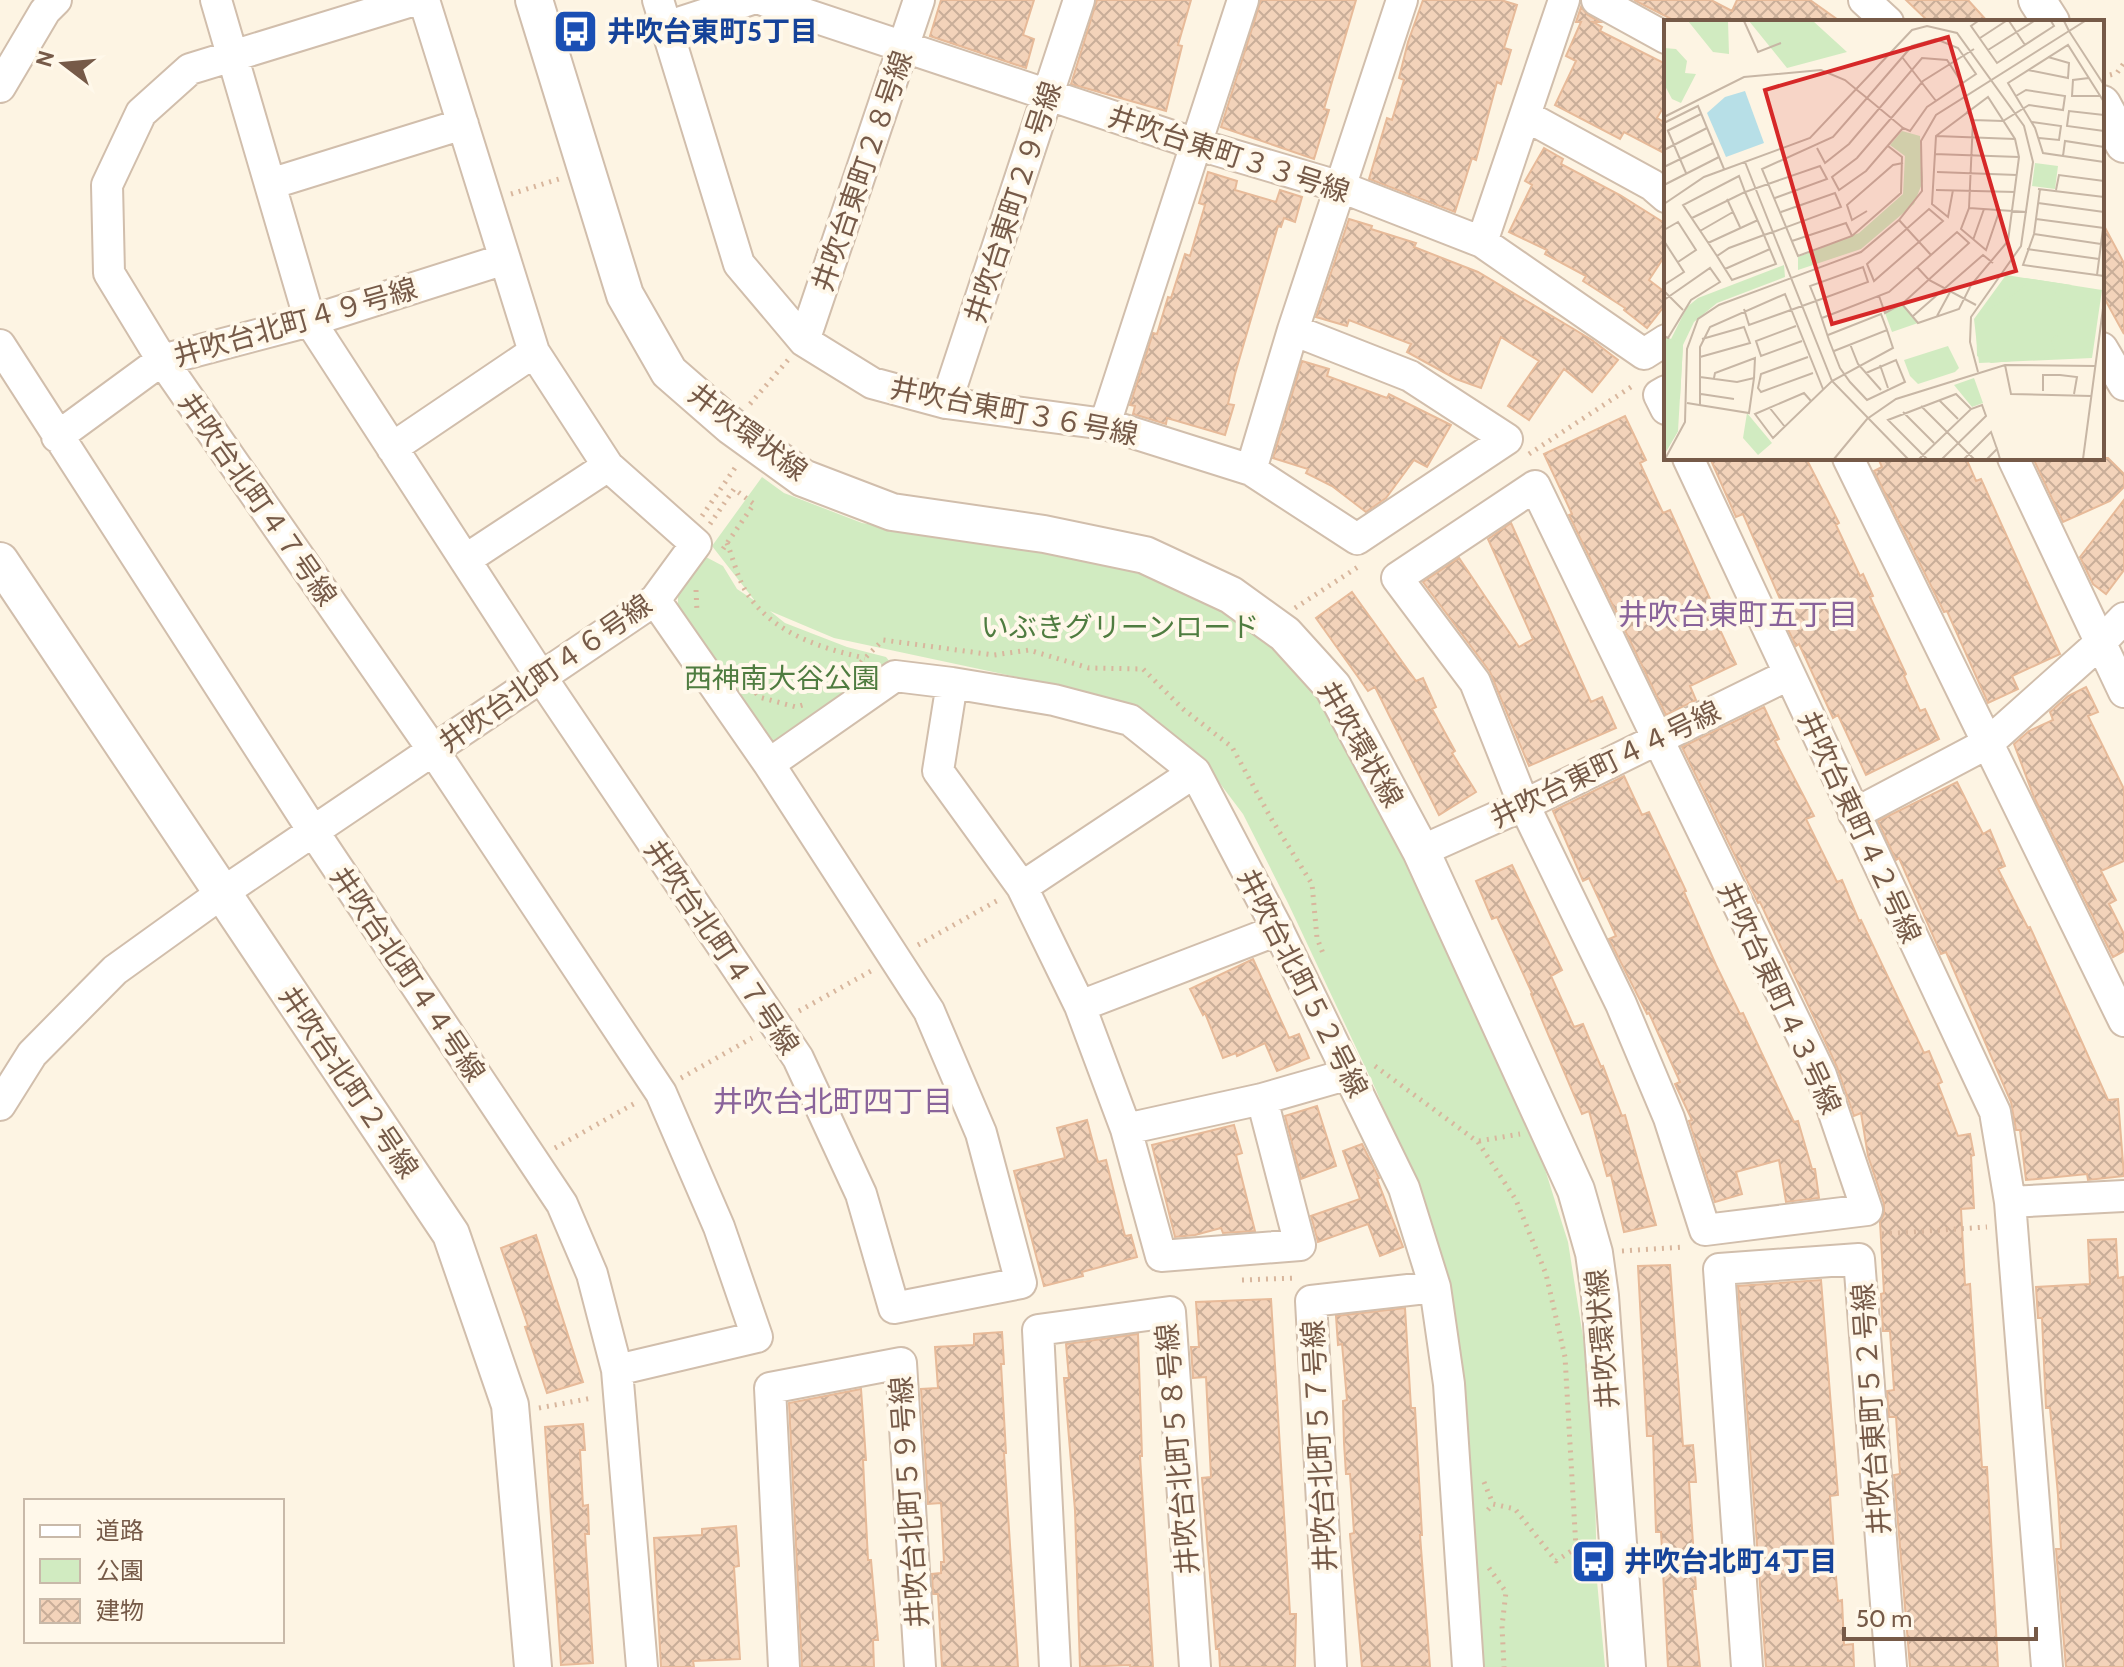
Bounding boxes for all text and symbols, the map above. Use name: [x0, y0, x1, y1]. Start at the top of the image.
bus stop icon: 井吹台東町5丁目: [552, 7, 600, 55]
place label: 井吹台東町5丁目: [607, 14, 818, 48]
inset map: [1664, 20, 2104, 460]
north arrow: [24, 24, 104, 104]
street label: 井吹台東町２８号線: [805, 46, 919, 296]
text: N: [30, 47, 60, 70]
street label: 井吹台東町２９号線: [958, 77, 1068, 327]
street label: 井吹台東町３３号線: [1104, 99, 1354, 209]
street label: 井吹台北町４９号線: [169, 271, 421, 373]
street label: 井吹台東町３６号線: [887, 370, 1141, 452]
street label: 井吹環状線: [682, 376, 814, 488]
street label: 井吹台北町４７号線: [172, 386, 344, 612]
street label: 井吹台北町４６号線: [432, 587, 658, 759]
district label: 井吹台東町五丁目: [1618, 596, 1858, 633]
park label: いぶきグリーンロード: [981, 610, 1259, 644]
park label: 西神南大谷公園: [684, 661, 880, 695]
street label: 井吹環状線: [1311, 675, 1411, 813]
street label: 井吹台東町４４号線: [1484, 693, 1726, 835]
street label: 井吹台東町４２号線: [1791, 706, 1929, 948]
street label: 井吹台北町４７号線: [637, 833, 807, 1061]
street label: 井吹台北町４４号線: [323, 860, 493, 1088]
street label: 井吹台北町５２号線: [1231, 863, 1375, 1103]
street label: 井吹台東町４３号線: [1711, 877, 1849, 1119]
street label: 井吹台北町２号線: [272, 980, 426, 1184]
district label: 井吹台北町四丁目: [713, 1083, 953, 1120]
street label: 井吹環状線: [1579, 1268, 1625, 1410]
street label: 井吹台東町５２号線: [1845, 1282, 1897, 1536]
street label: 井吹台北町５７号線: [1295, 1319, 1343, 1573]
street label: 井吹台北町５８号線: [1149, 1322, 1205, 1576]
street label: 井吹台北町５９号線: [883, 1375, 935, 1629]
legend: [24, 1499, 284, 1643]
text: 道路: [96, 1516, 144, 1545]
bus stop icon: 井吹台北町4丁目: [1569, 1537, 1617, 1585]
place label: 井吹台北町4丁目: [1624, 1544, 1837, 1578]
text: 公園: [96, 1556, 144, 1585]
scale bar: [1844, 1591, 2036, 1641]
text: 建物: [96, 1596, 144, 1625]
text: 50 m: [1856, 1604, 1912, 1633]

